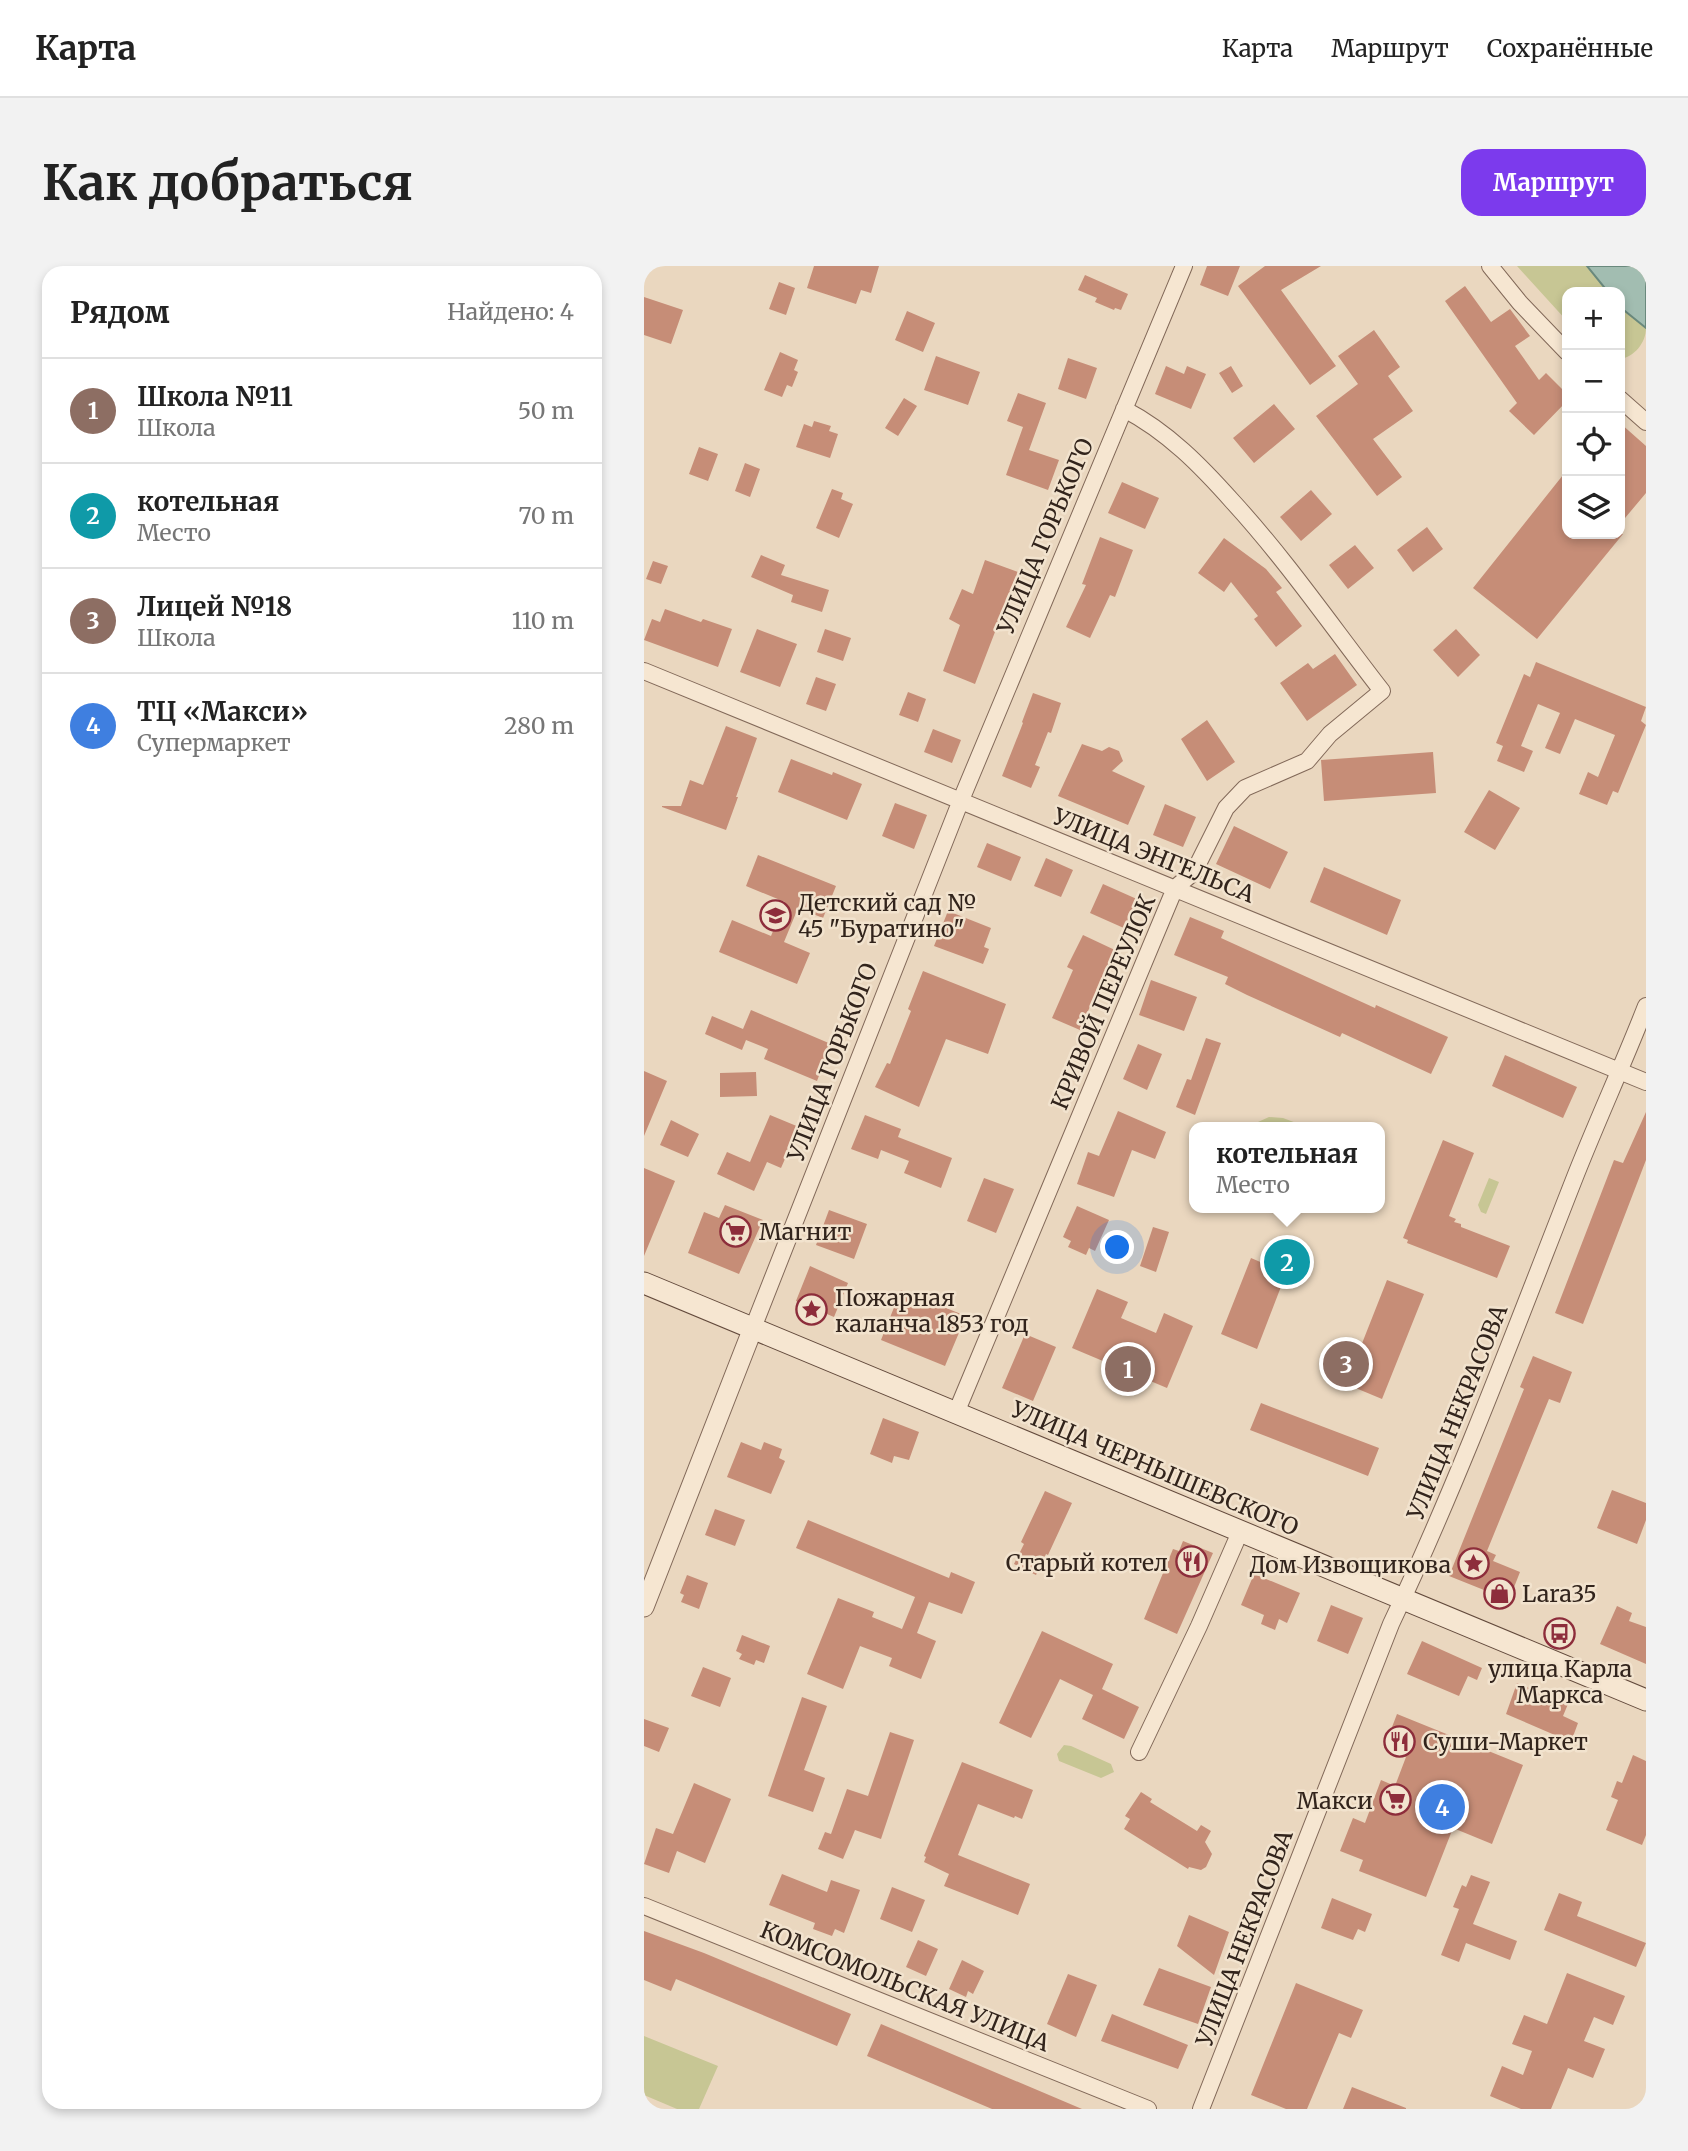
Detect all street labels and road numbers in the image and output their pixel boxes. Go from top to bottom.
street label: УЛИЦА ГОРЬКОГО [990,434,1099,639]
street label: УЛИЦА ЭНГЕЛЬСА [1048,801,1260,909]
street label: КРИВОЙ ПЕРЕУЛОК [1045,890,1162,1114]
street label: УЛИЦА ГОРЬКОГО [780,959,883,1166]
street label: УЛИЦА НЕКРАСОВА [1400,1299,1514,1525]
street label: УЛИЦА ЧЕРНЫШЕВСКОГО [1006,1394,1303,1542]
street label: УЛИЦА НЕКРАСОВА [1189,1825,1299,2051]
street label: КОМСОМОЛЬСКАЯ УЛИЦА [756,1915,1055,2058]

